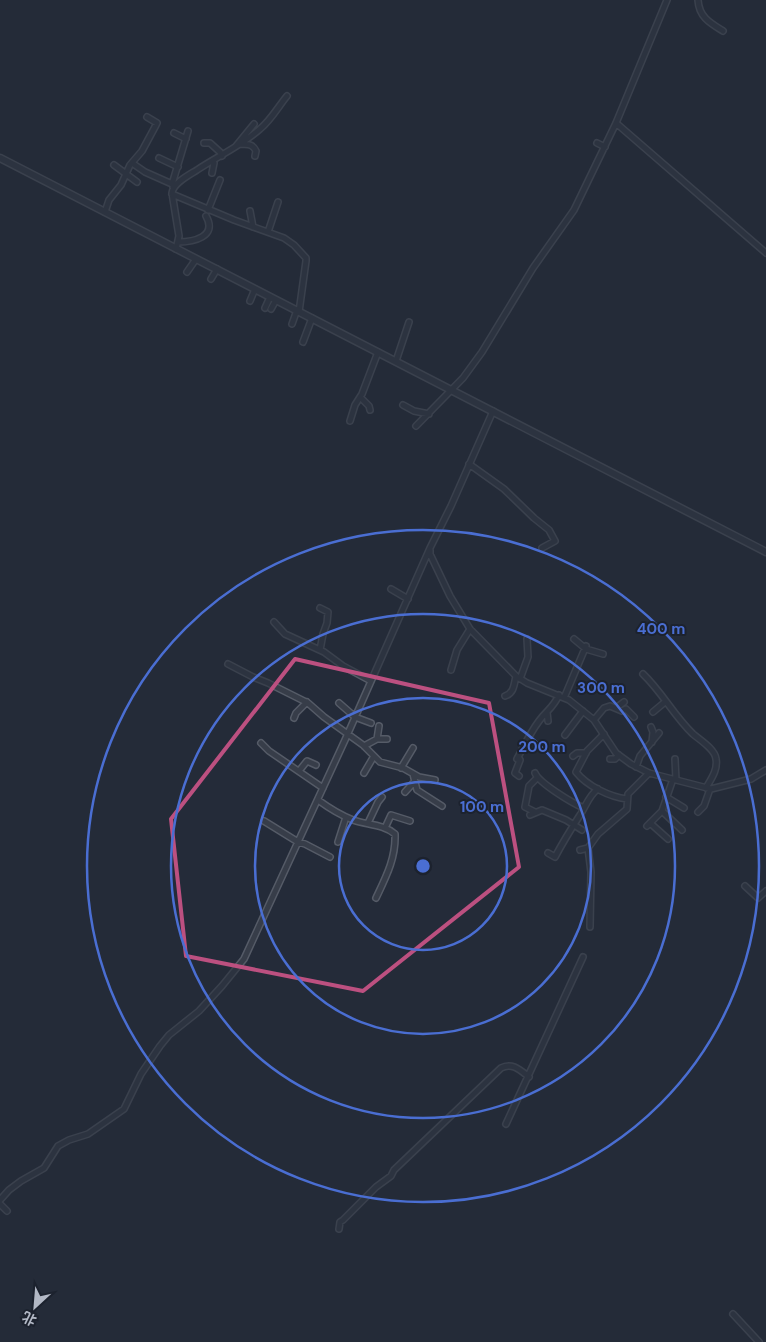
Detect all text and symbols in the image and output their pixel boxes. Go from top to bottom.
text: 400 m [637,619,685,639]
text: 300 m [577,678,625,698]
text: 200 m [518,737,566,757]
text: 100 m [460,797,504,817]
centre of rings [414,857,432,875]
north arrow [10,1282,60,1332]
text: 北 [19,1308,40,1330]

